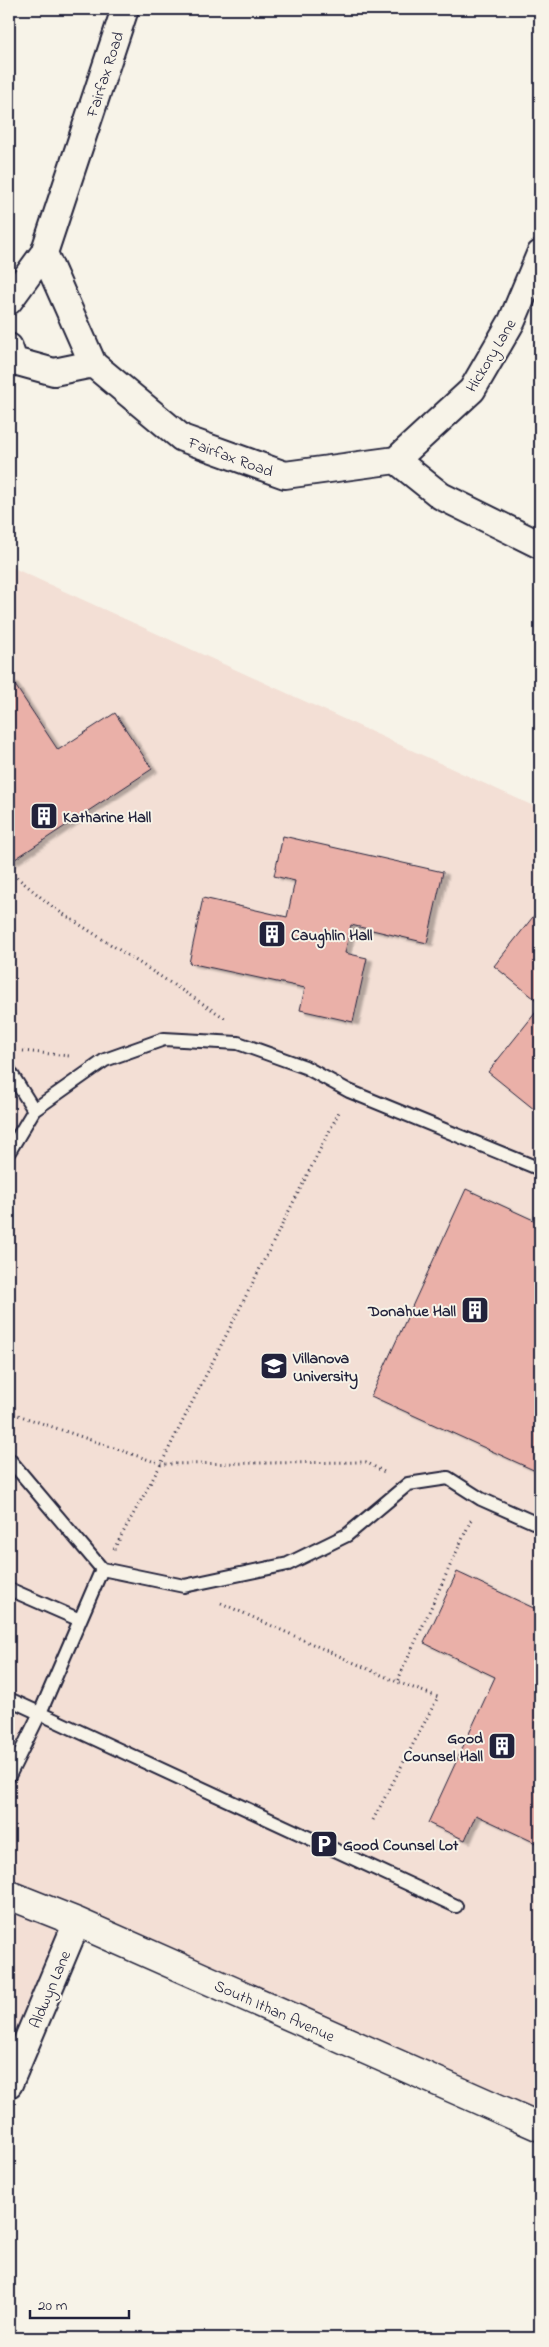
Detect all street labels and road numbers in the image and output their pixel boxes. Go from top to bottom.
street label: Fairfax Road [80,29,131,122]
street label: Hickory Lane [460,314,524,397]
street label: Fairfax Road [184,431,276,484]
street label: Aldwyn Lane [24,1946,78,2032]
street label: South Ithan Avenue [210,1974,339,2050]

